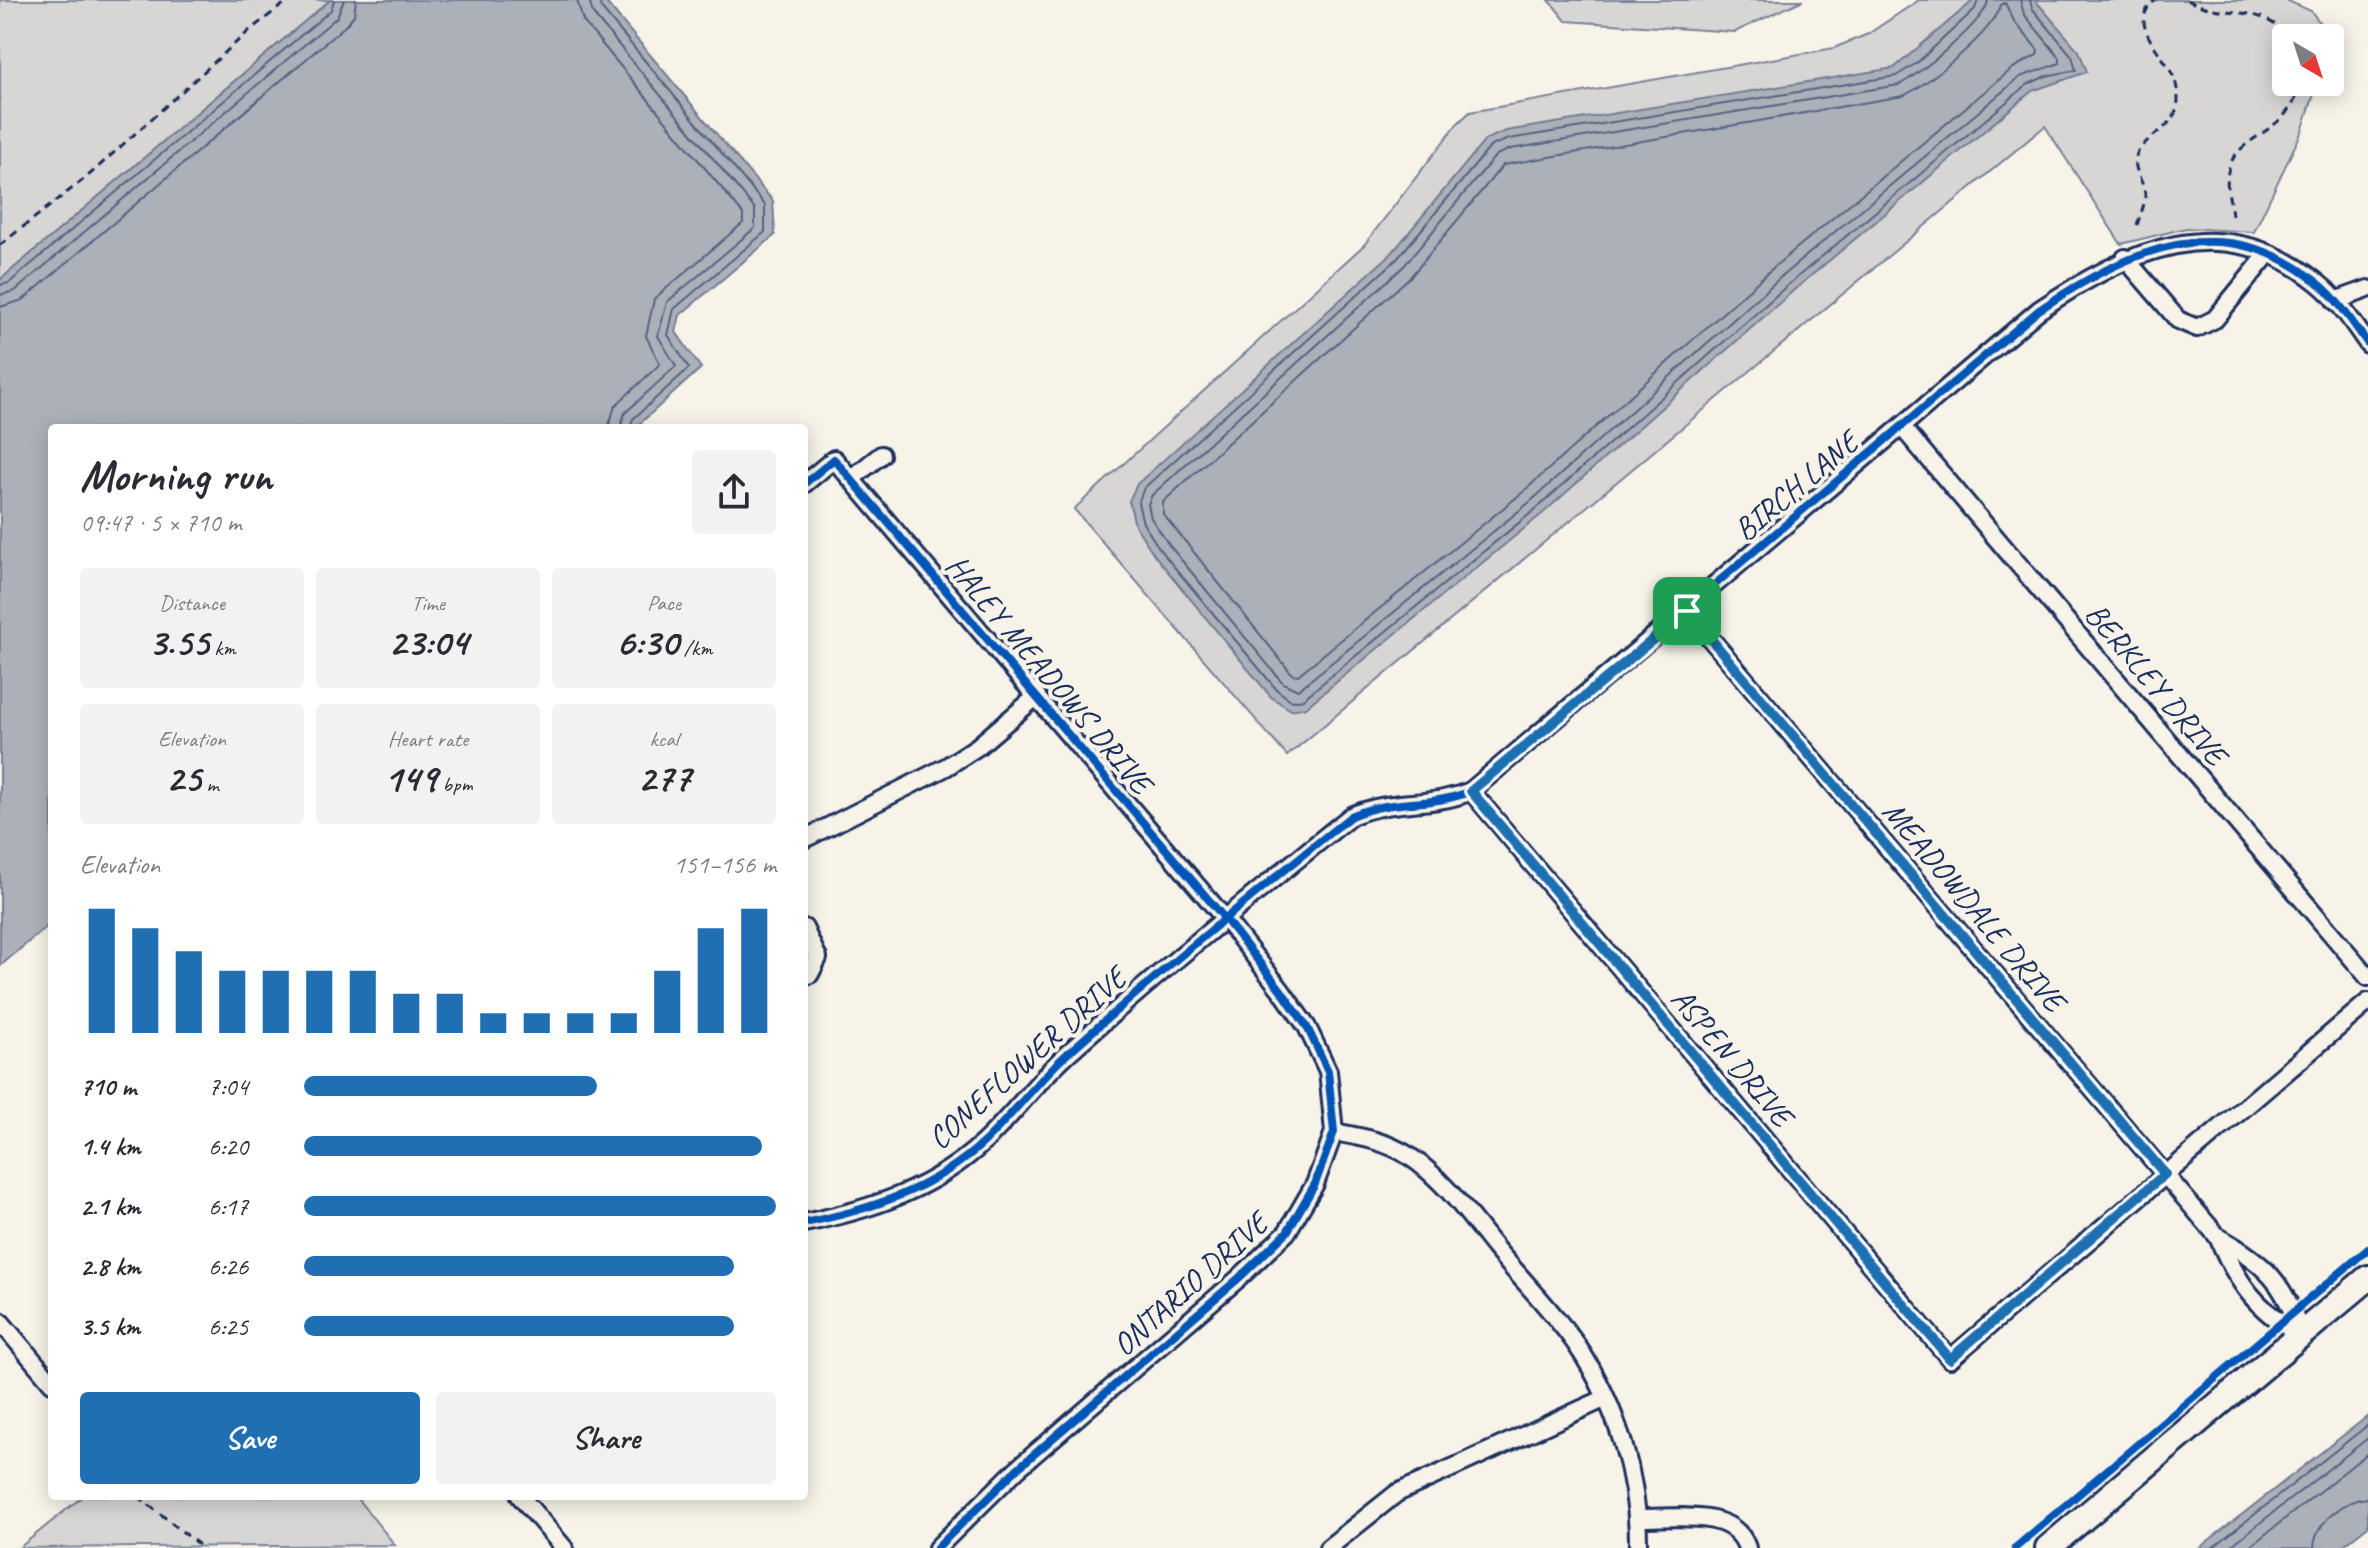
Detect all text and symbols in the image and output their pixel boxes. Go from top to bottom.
north arrow [2272,24,2344,96]
map controls [2272,24,2344,96]
street label: BIRCH LANE [1725,419,1870,550]
text: Morning run [80,448,272,503]
button: share [692,450,776,534]
text: 09:47 · 5 × 710 m [80,506,241,539]
street label: HALEY MEADOWS DRIVE [937,546,1164,805]
pin [1653,577,1721,645]
text: Distance [159,589,225,617]
text: Time [411,589,445,617]
text: Pace [647,589,681,617]
icon: arrive [1665,589,1709,633]
street label: BERKLEY DRIVE [2076,594,2239,777]
text: 3.55 [148,617,209,667]
text: 23:04 [388,617,468,667]
text: 6:30 [616,617,678,667]
text: km [209,634,236,662]
text: /km [678,634,712,662]
text: Elevation [158,725,226,753]
text: Heart rate [388,725,468,753]
text: kcal [649,725,679,753]
text: 25 [165,753,201,803]
text: 149 [383,753,437,803]
text: 277 [637,753,691,803]
text: m [201,770,219,798]
text: bpm [437,770,473,798]
street label: MEADOWDALE DRIVE [1874,792,2077,1023]
text: Elevation [80,848,160,881]
text: 151–156 m [673,848,776,881]
street label: CONEFLOWER DRIVE [919,955,1138,1158]
street label: ASPEN DRIVE [1662,979,1805,1138]
text: 710 m [80,1070,136,1103]
text: 7:04 [208,1070,248,1103]
text: 1.4 km [80,1130,140,1163]
text: 6:20 [208,1130,248,1163]
text: 2.1 km [80,1190,140,1223]
text: 6:17 [208,1190,248,1223]
street label: ONTARIO DRIVE [1103,1200,1280,1365]
text: 2.8 km [80,1250,140,1283]
text: 6:26 [208,1250,248,1283]
text: 3.5 km [80,1310,140,1343]
text: 6:25 [208,1310,248,1343]
button: Save [80,1392,420,1484]
button: Share [436,1392,776,1484]

